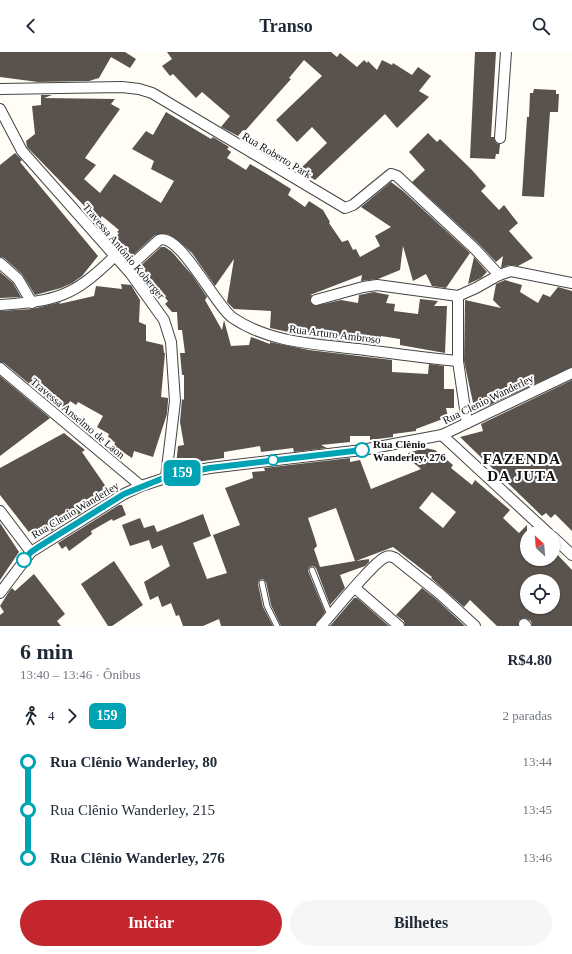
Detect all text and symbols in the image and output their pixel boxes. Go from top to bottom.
icon: back [20,15,42,37]
icon: search [530,15,552,37]
text: Transo [259,16,313,36]
street label: Rua Roberto Park [240,130,314,181]
street label: Travessa Antônio Koberger [81,201,168,301]
street label: Rua Arturo Ambroso [288,322,382,346]
street label: Rua Clenio Wanderley [441,372,536,426]
street label: Travessa Anselmo de Laon [29,375,128,461]
place label: Rua Clênio Wanderley, 276 [373,438,446,463]
marker: Rua Clênio Wanderley, 276 [354,442,370,458]
district label: FAZENDA DA JUTA [483,451,561,484]
unlabelled marker [267,454,279,466]
line badge: 159 [159,460,205,486]
text: 159 [172,465,193,480]
street label: Rua Clenio Wanderley [29,479,121,541]
north arrow [520,526,560,566]
map controls [520,526,560,614]
unlabelled marker [16,552,32,568]
button: locate [520,574,560,614]
text: 6 min [20,639,73,664]
text: R$4.80 [507,652,552,668]
text: 13:40 – 13:46 · Ônibus [20,667,141,682]
icon: walk [20,705,42,727]
icon: forward [61,705,83,727]
text: 4 [48,708,55,723]
text: 159 [97,708,118,723]
text: 2 paradas [503,708,552,723]
text: Rua Clênio Wanderley, 80 [50,754,217,770]
text: 13:44 [522,754,552,769]
text: Rua Clênio Wanderley, 215 [50,802,215,818]
text: 13:45 [522,802,552,817]
text: Rua Clênio Wanderley, 276 [50,850,225,866]
text: 13:46 [522,850,552,865]
button: Iniciar [20,900,282,946]
button: Bilhetes [290,900,552,946]

